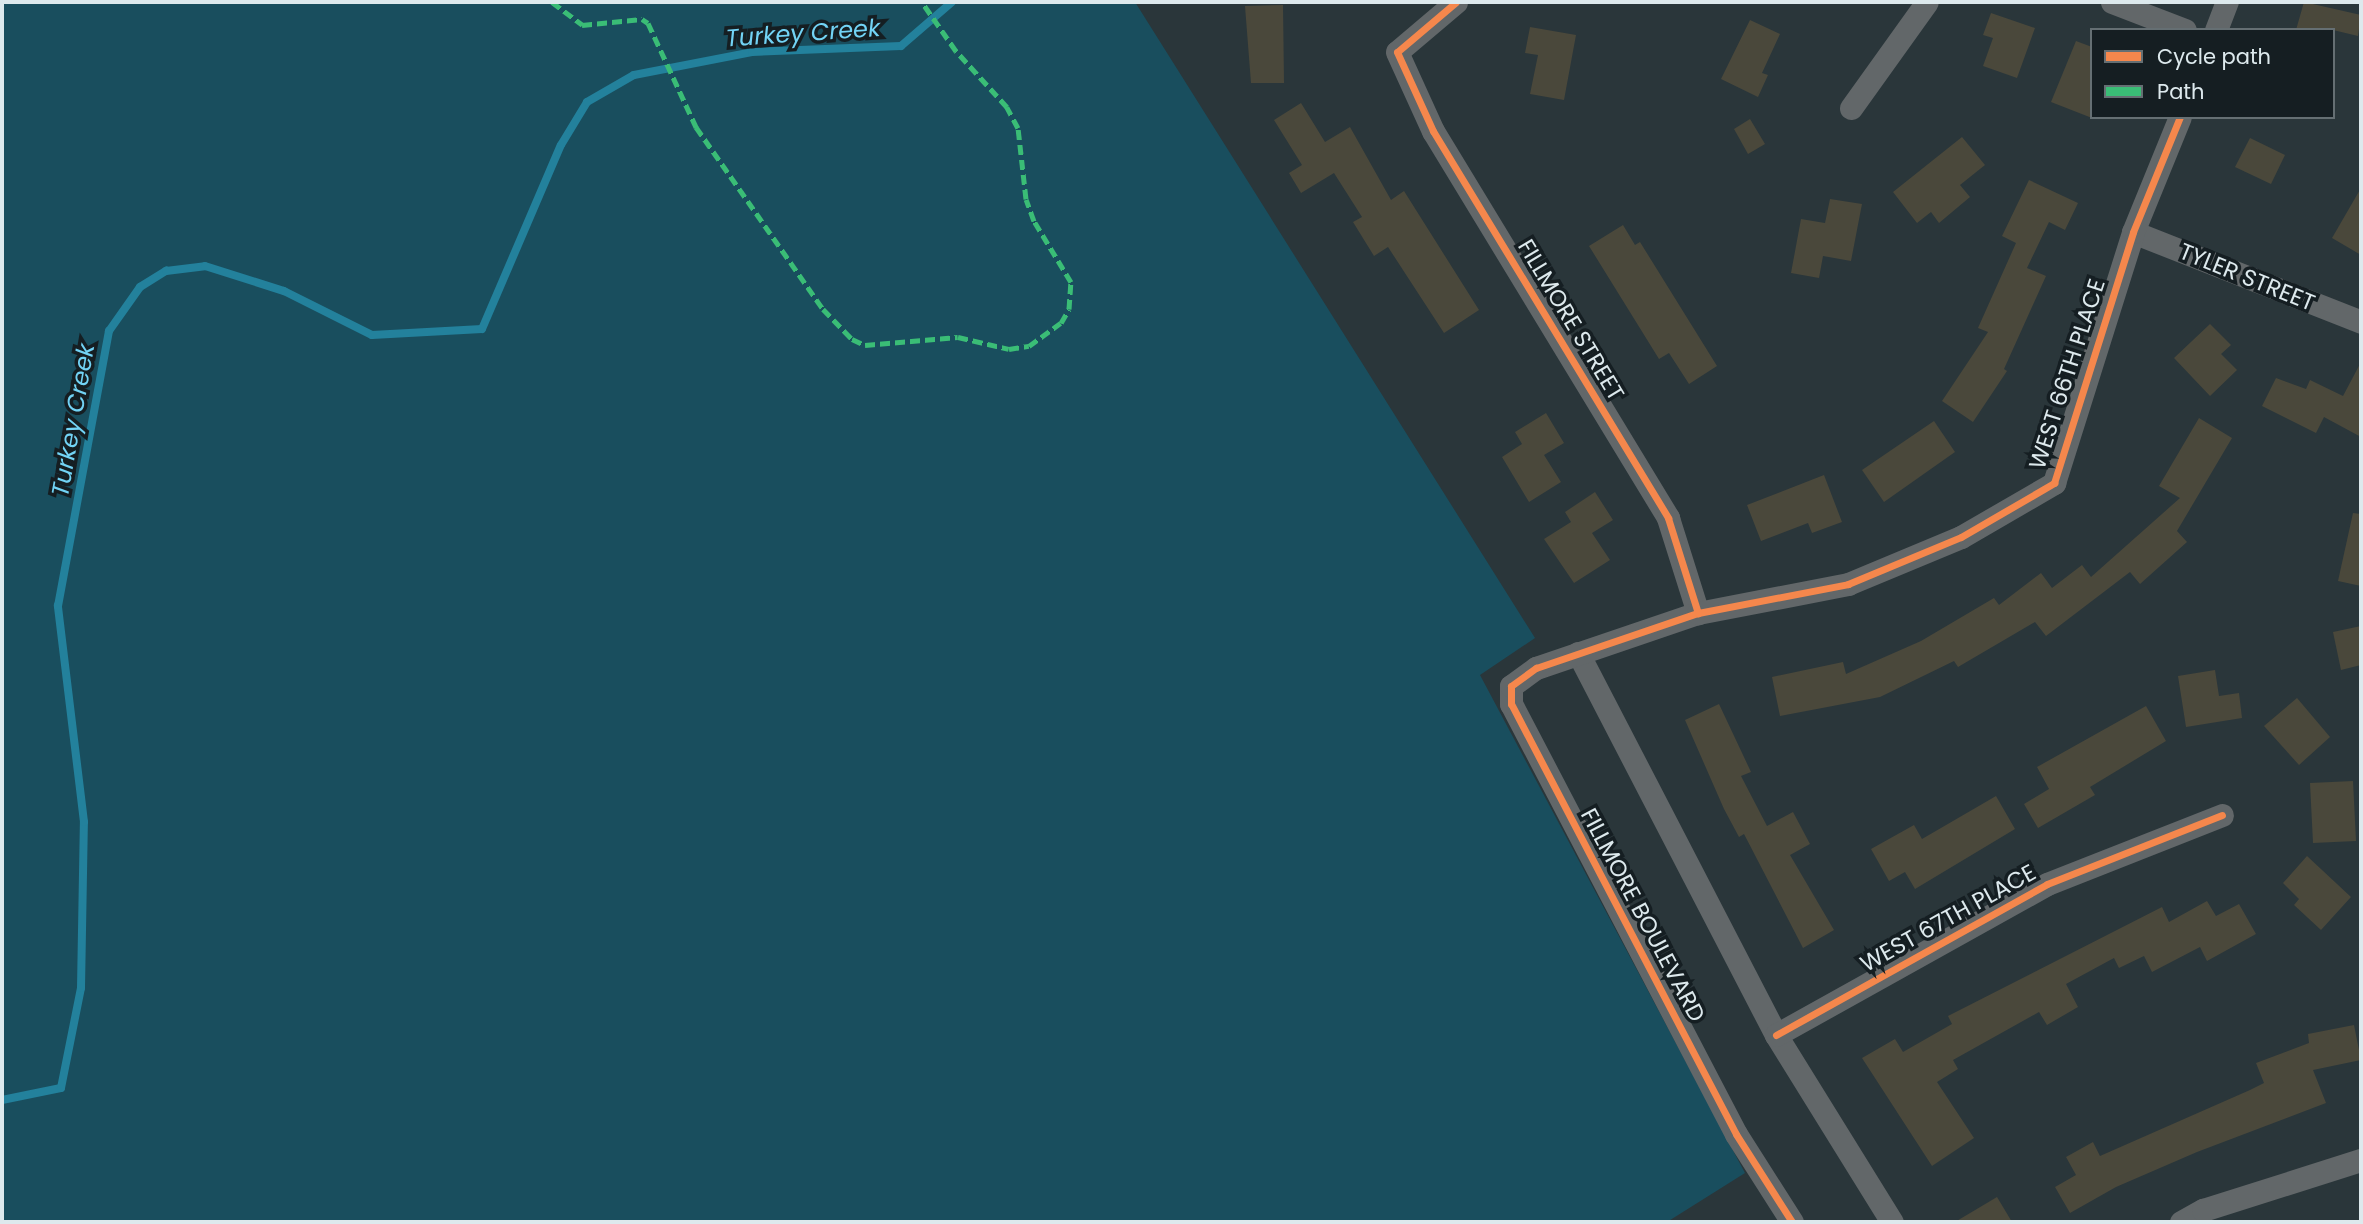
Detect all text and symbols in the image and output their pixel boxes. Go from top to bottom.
water label: Turkey Creek [725,13,881,53]
legend [2090,28,2335,119]
text: Cycle path [2157,42,2271,71]
text: Path [2157,77,2204,106]
street label: FILLMORE STREET [1512,235,1630,405]
street label: TYLER STREET [2175,237,2319,317]
street label: WEST 66TH PLACE [2023,275,2111,473]
water label: Turkey Creek [45,341,101,499]
street label: FILLMORE BOULEVARD [1575,804,1711,1026]
street label: WEST 67TH PLACE [1855,858,2041,978]

